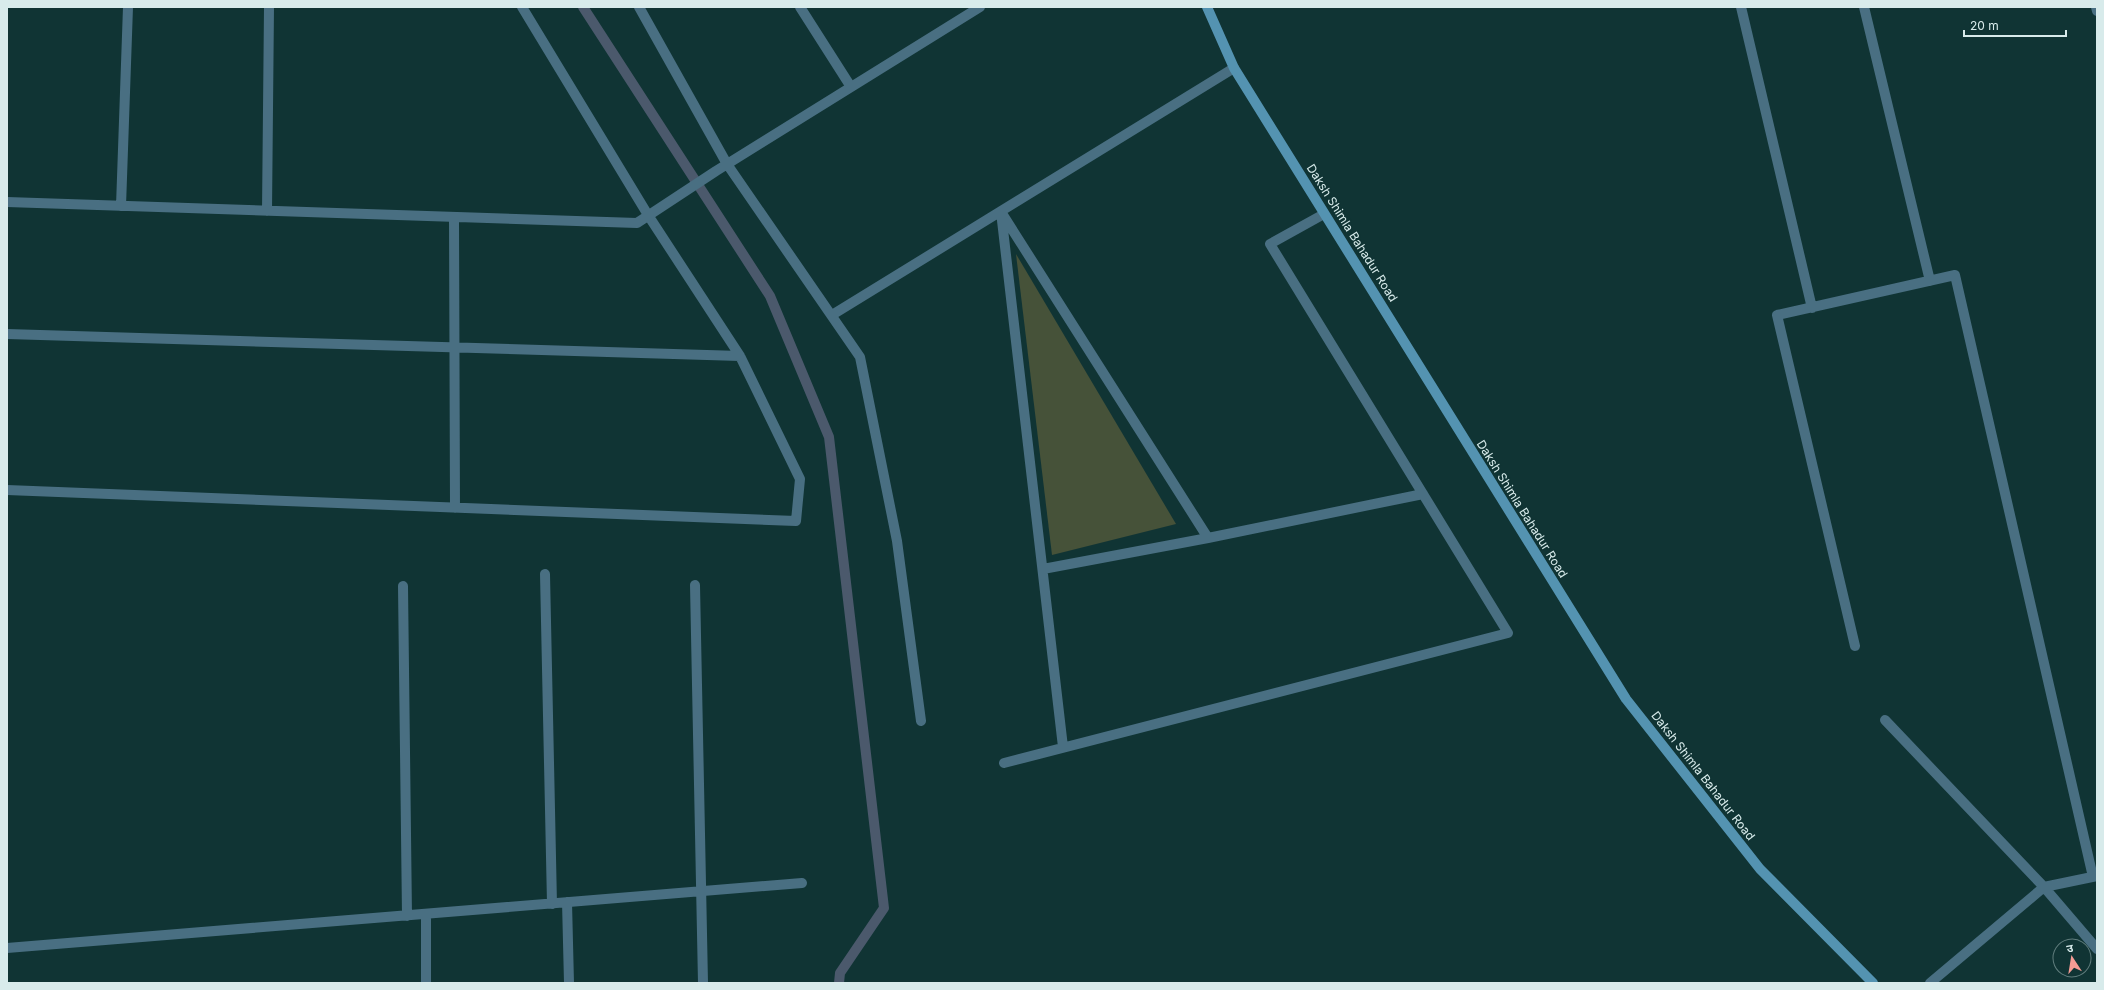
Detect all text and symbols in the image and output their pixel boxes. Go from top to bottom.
scale bar [1964,12,2066,38]
text: 20 m [1970,18,1999,33]
street label: Daksh Shimla Bahadur Road [1304,161,1401,304]
street label: Daksh Shimla Bahadur Road [1474,437,1571,580]
street label: Daksh Shimla Bahadur Road [1648,708,1758,843]
north arrow [2052,938,2092,978]
text: उ [2065,941,2075,956]

